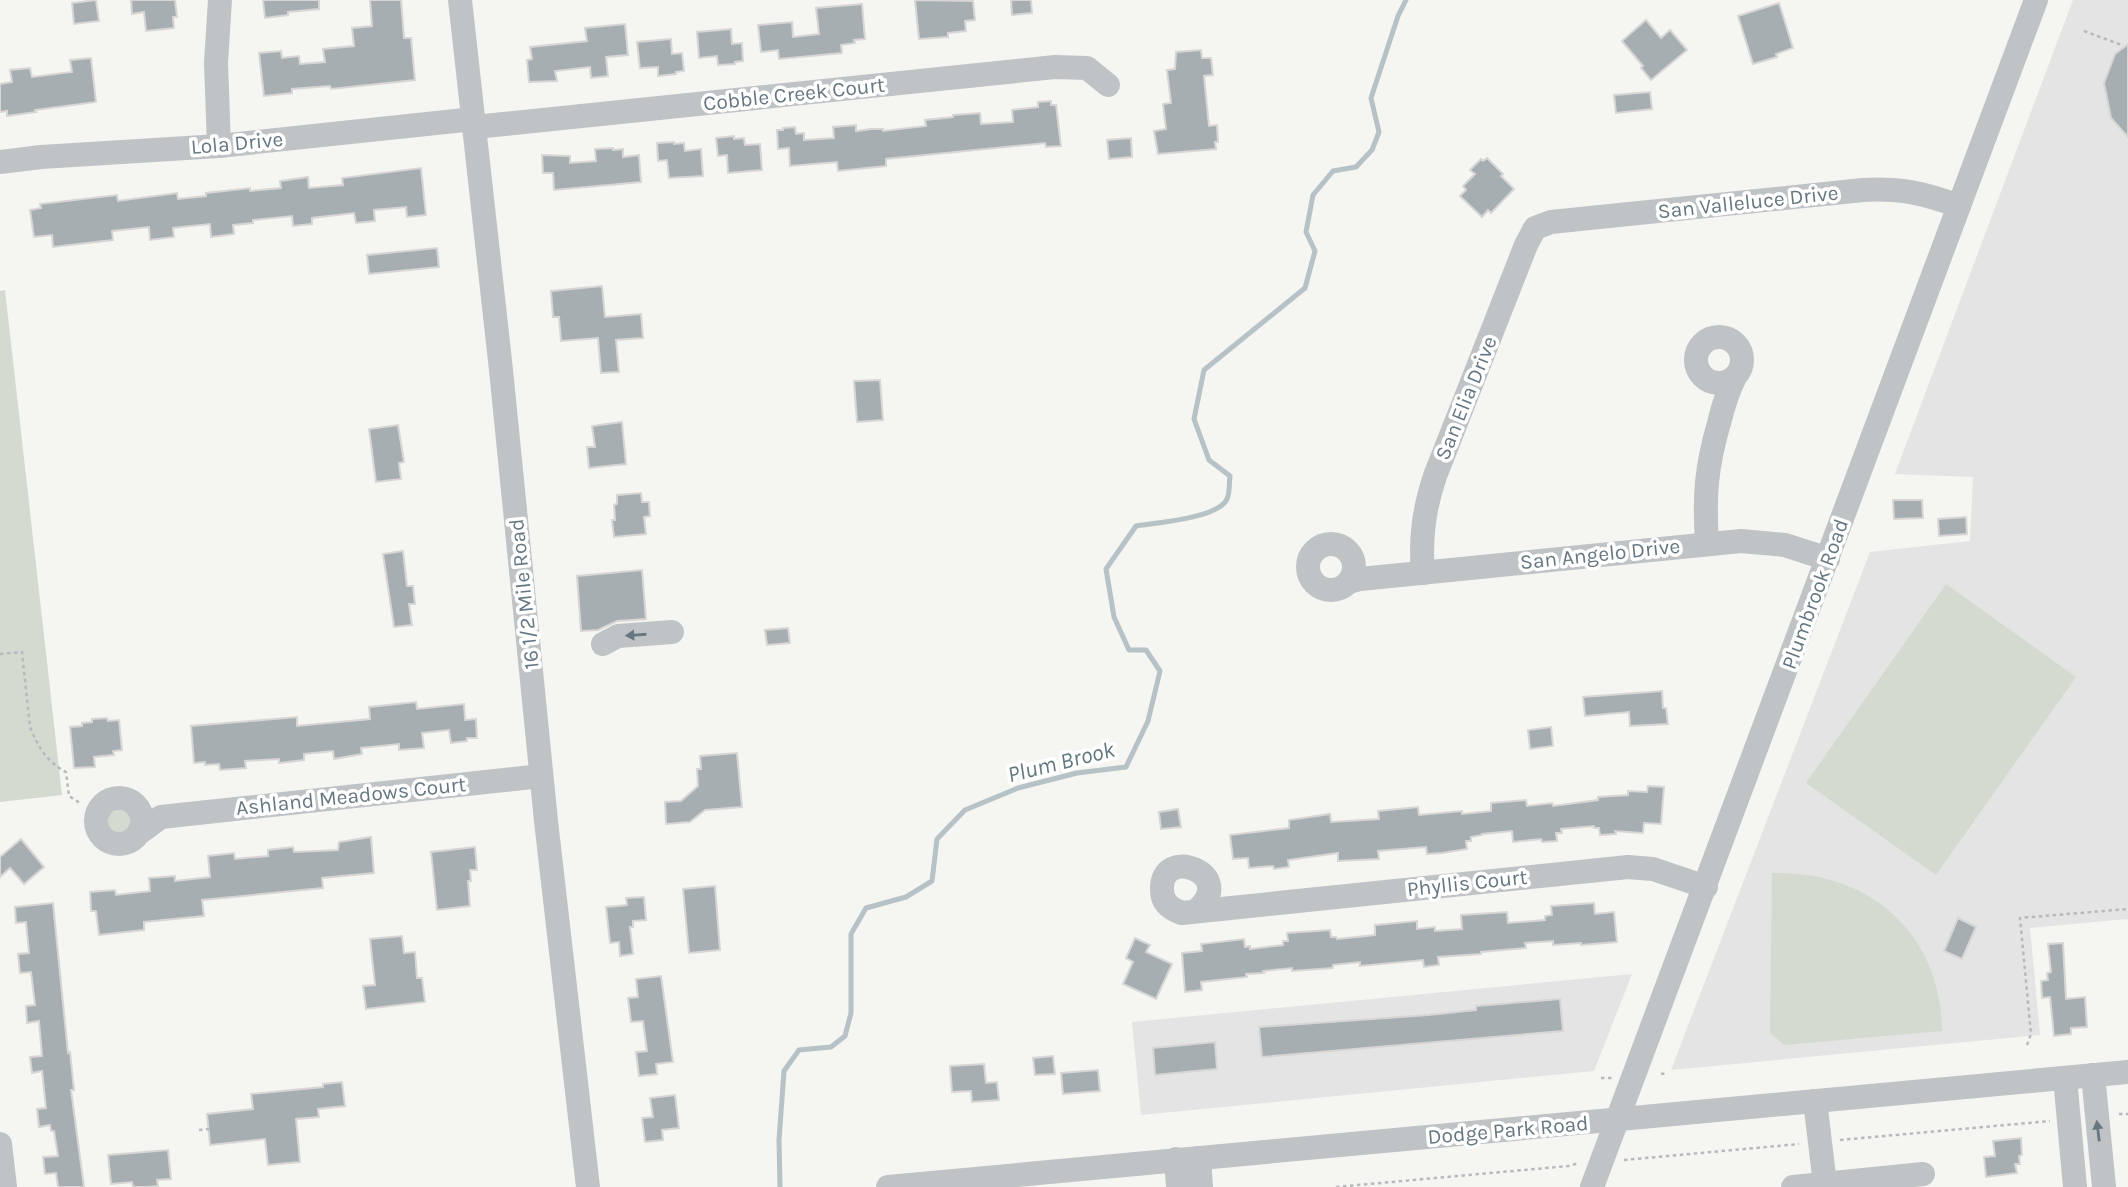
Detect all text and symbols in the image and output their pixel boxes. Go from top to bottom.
street label: Cobble Creek Court [702,73,886,115]
street label: Lola Drive [190,127,284,159]
street label: San Valleluce Drive [1657,181,1839,223]
street label: San Elia Drive [1430,333,1502,463]
street label: Plumbrook Road [1777,516,1853,672]
street label: 16 1/2 Mile Road [504,518,544,670]
street label: San Angelo Drive [1519,534,1681,574]
one-way arrow [625,630,647,641]
water label: Plum Brook [1005,736,1118,788]
street label: Ashland Meadows Court [235,772,467,820]
street label: Phyllis Court [1406,865,1528,901]
street label: Dodge Park Road [1427,1111,1589,1149]
one-way arrow [2093,1120,2104,1142]

